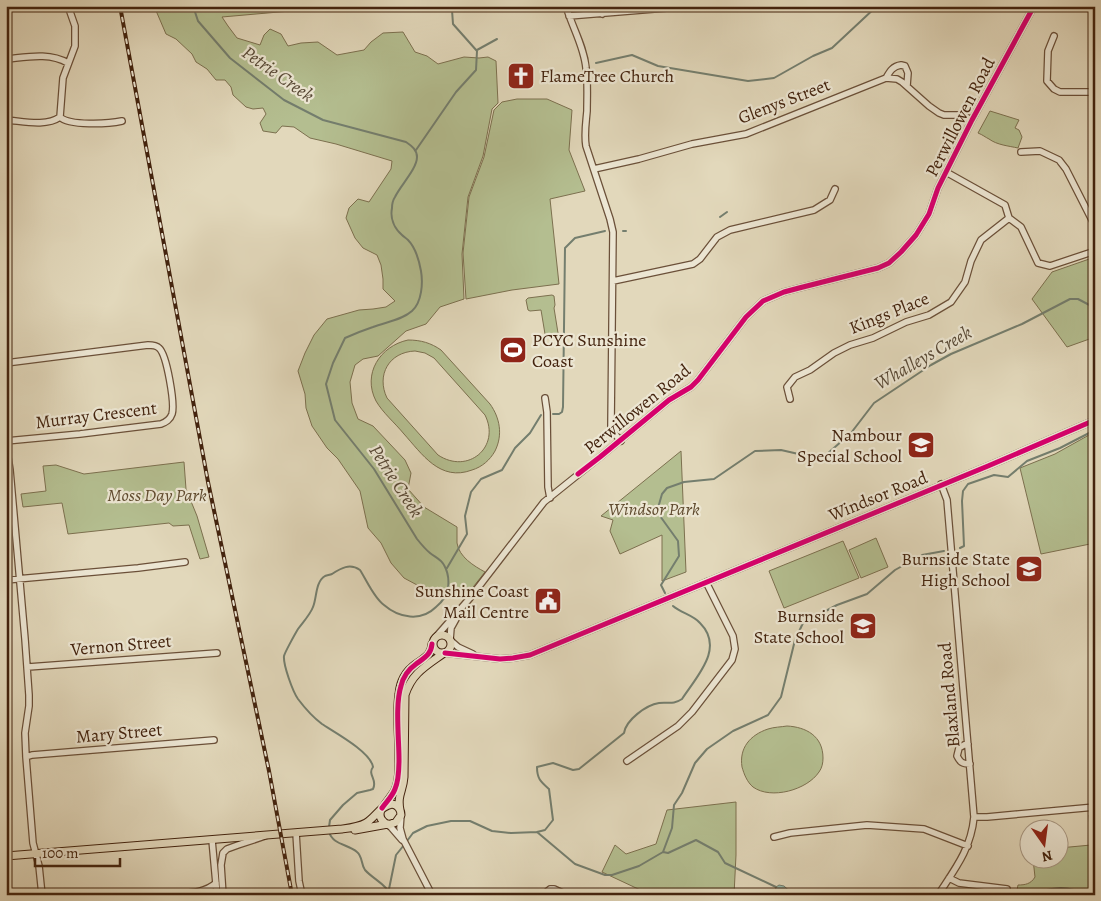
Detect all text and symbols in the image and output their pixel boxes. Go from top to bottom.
water label: Petrie Creek [237,40,319,108]
street label: Perwillowen Road [920,53,1001,181]
church icon: FlameTree Church [506,61,536,91]
place label: FlameTree Church [540,64,675,88]
street label: Glenys Street [734,72,834,130]
street label: Kings Place [845,286,933,340]
water label: Whalleys Creek [869,320,977,396]
place label: PCYC Sunshine Coast [532,328,646,373]
sports icon: PCYC Sunshine Coast [498,335,528,365]
street label: Perwillowen Road [579,358,696,460]
street label: Murray Crescent [34,396,158,434]
place label: Nambour Special School [797,423,903,468]
school or university icon: Nambour Special School [906,430,936,460]
water label: Petrie Creek [363,439,429,523]
street label: Windsor Road [824,465,931,527]
park label: Moss Day Park [107,483,207,507]
park label: Windsor Park [608,497,700,521]
place label: Burnside State High School [901,547,1011,592]
school or university icon: Burnside State High School [1014,554,1044,584]
place label: Sunshine Coast Mail Centre [415,579,529,624]
public building icon: Sunshine Coast Mail Centre [533,586,563,616]
place label: Burnside State School [754,604,845,649]
school or university icon: Burnside State School [848,611,878,641]
street label: Vernon Street [69,629,172,661]
street label: Blaxland Road [932,641,966,749]
street label: Mary Street [75,717,163,749]
north arrow [1018,818,1068,868]
scale bar [35,836,120,868]
text: 100 m [42,843,79,863]
text: N [1040,846,1054,867]

